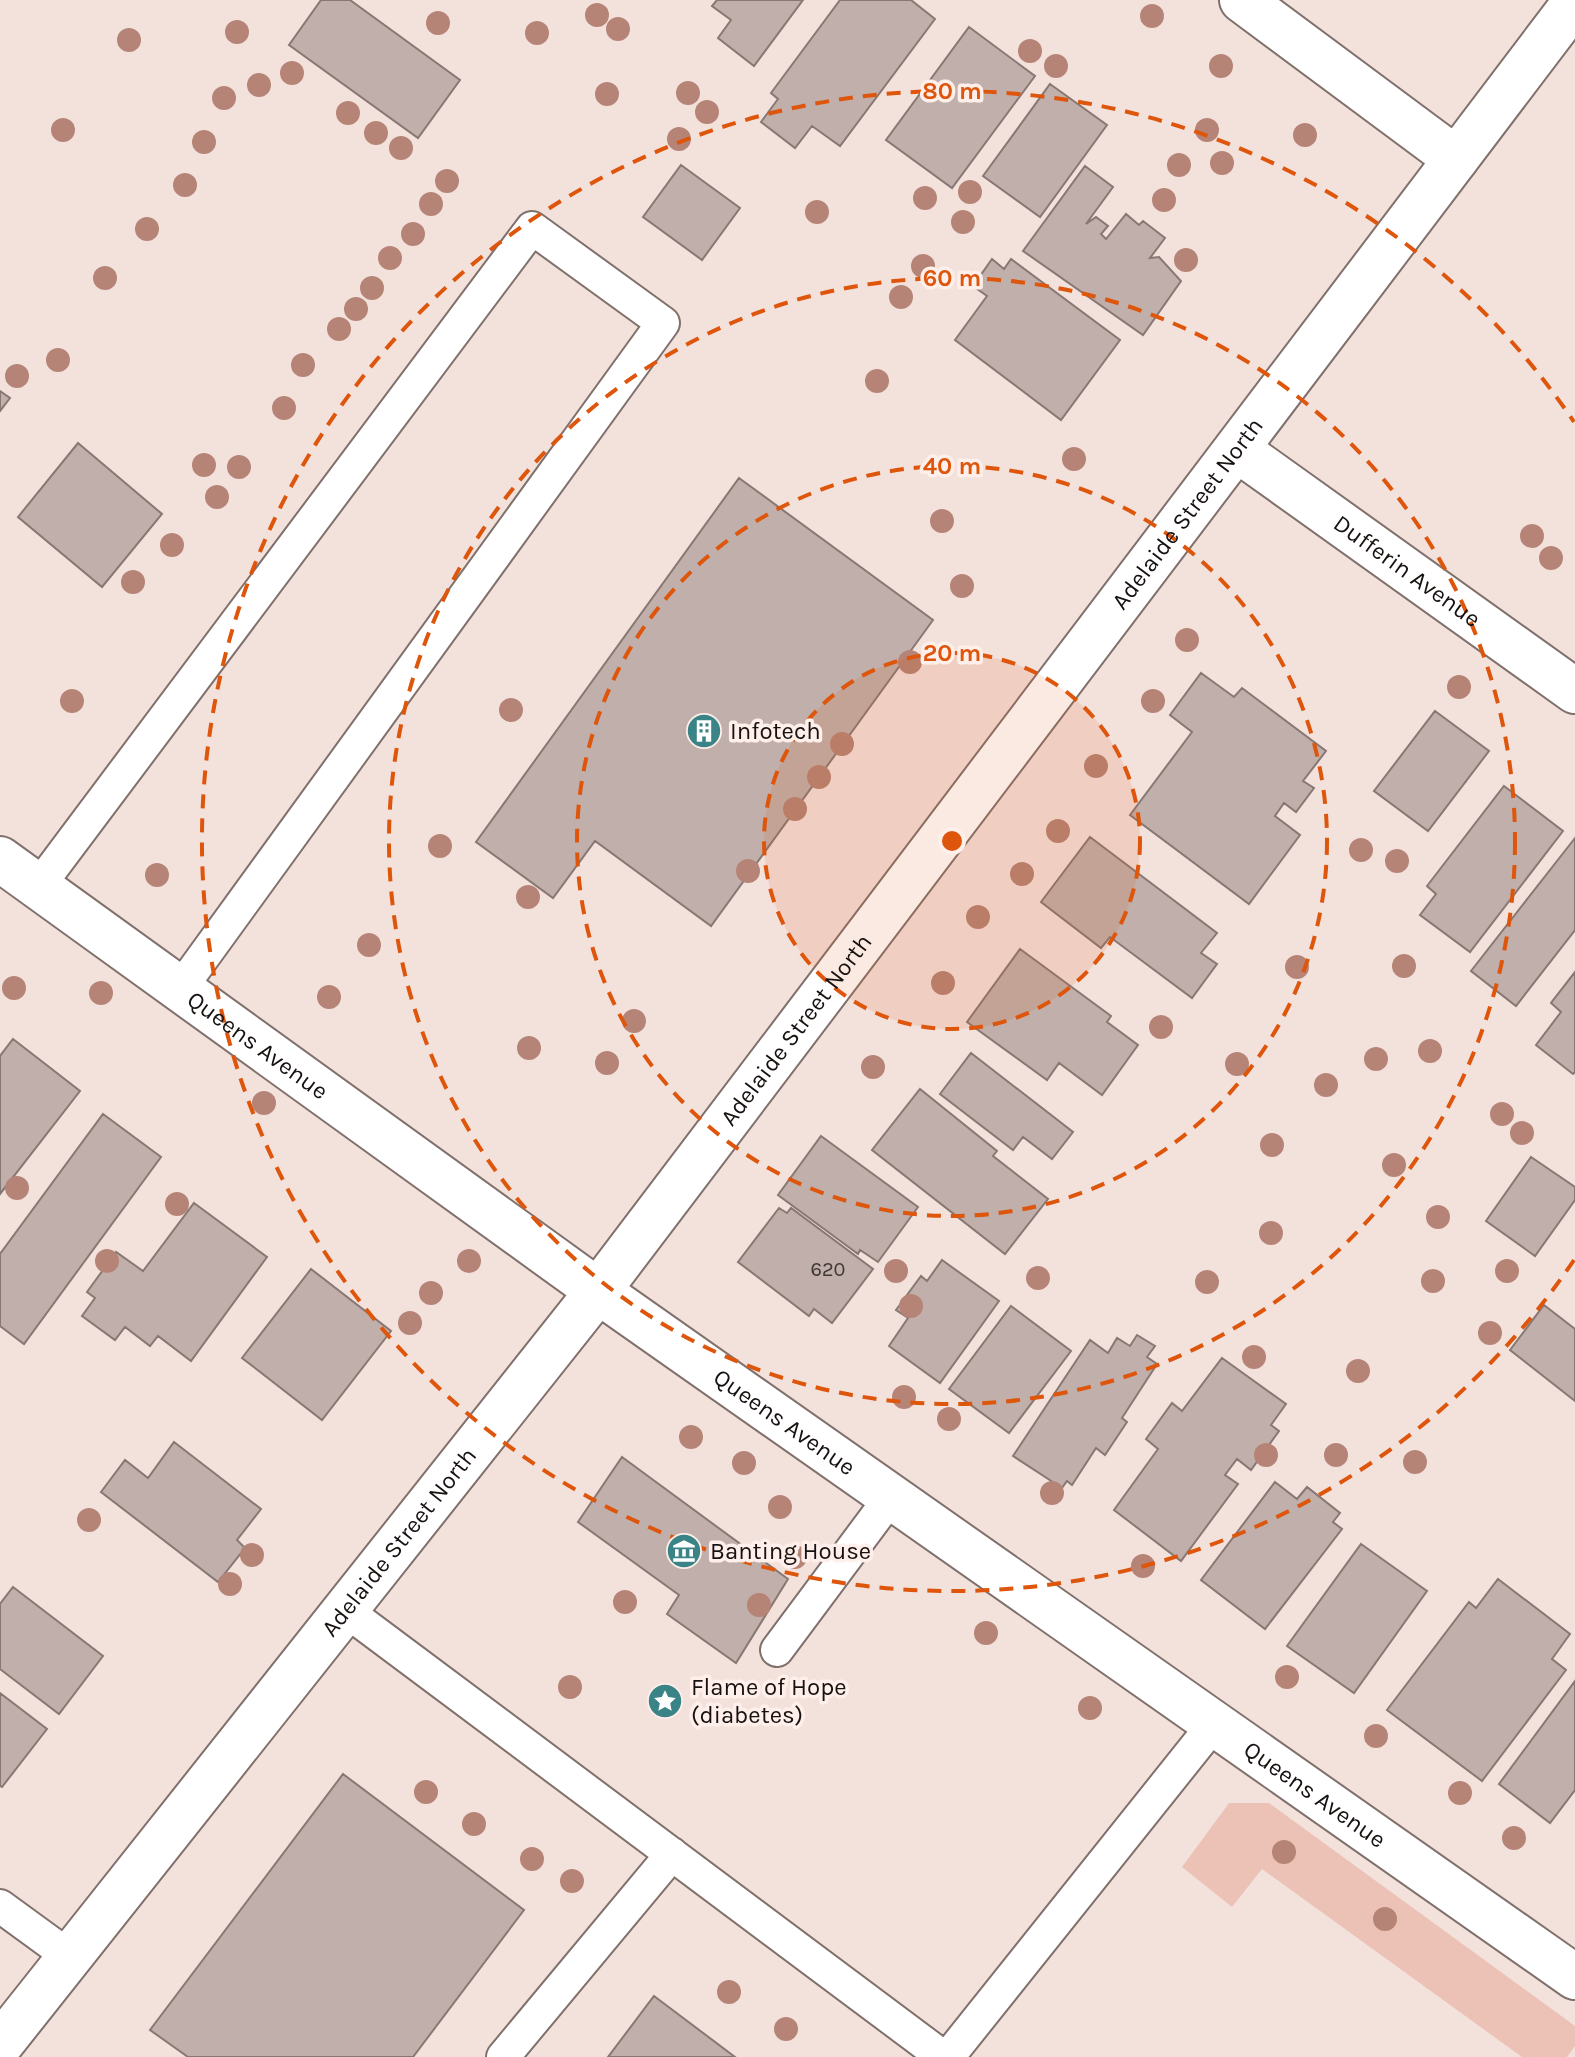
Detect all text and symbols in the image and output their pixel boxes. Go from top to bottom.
text: 80 m [922,77,982,105]
text: 60 m [923,264,981,292]
street label: Adelaide Street North [1106,412,1269,615]
text: 40 m [923,452,981,480]
street label: Dufferin Avenue [1328,509,1486,633]
text: 20 m [923,639,981,667]
building icon: Infotech [685,712,723,750]
place label: Infotech [730,717,821,745]
centre of rings [938,827,966,855]
street label: Adelaide Street North [714,929,877,1131]
street label: Queens Avenue [182,985,334,1105]
house number: 620 [811,1258,845,1281]
street label: Queens Avenue [708,1363,861,1481]
street label: Adelaide Street North [316,1442,482,1642]
museum icon: Banting House [665,1532,703,1570]
place label: Banting House [710,1537,871,1565]
place label: Flame of Hope (diabetes) [691,1673,847,1729]
place icon: Flame of Hope (diabetes) [646,1682,684,1720]
street label: Queens Avenue [1239,1735,1391,1854]

